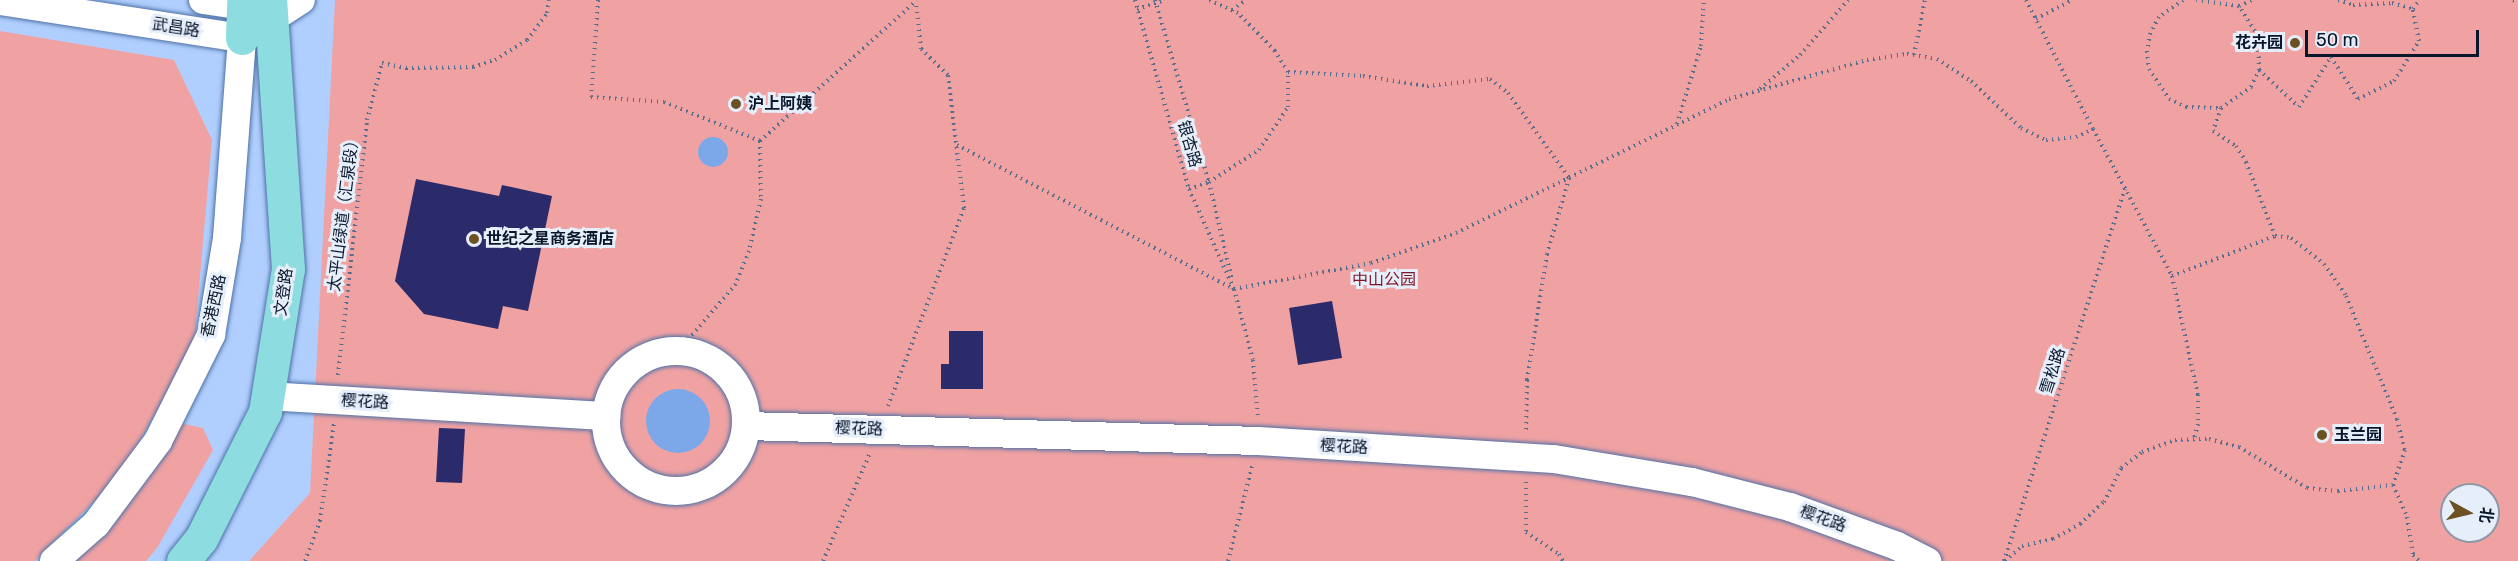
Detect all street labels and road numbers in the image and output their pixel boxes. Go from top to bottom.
street label: 武昌路 [151,15,201,41]
street label: 银杏路 [1173,118,1205,170]
street label: 太平山绿道（汇泉段） [325,131,363,293]
street label: 文登路 [271,267,297,317]
street label: 香港西路 [198,273,230,339]
street label: 雪松路 [2036,345,2070,397]
street label: 樱花路 [341,391,389,413]
street label: 樱花路 [835,419,883,439]
street label: 樱花路 [1320,436,1368,458]
street label: 樱花路 [1797,502,1849,536]

